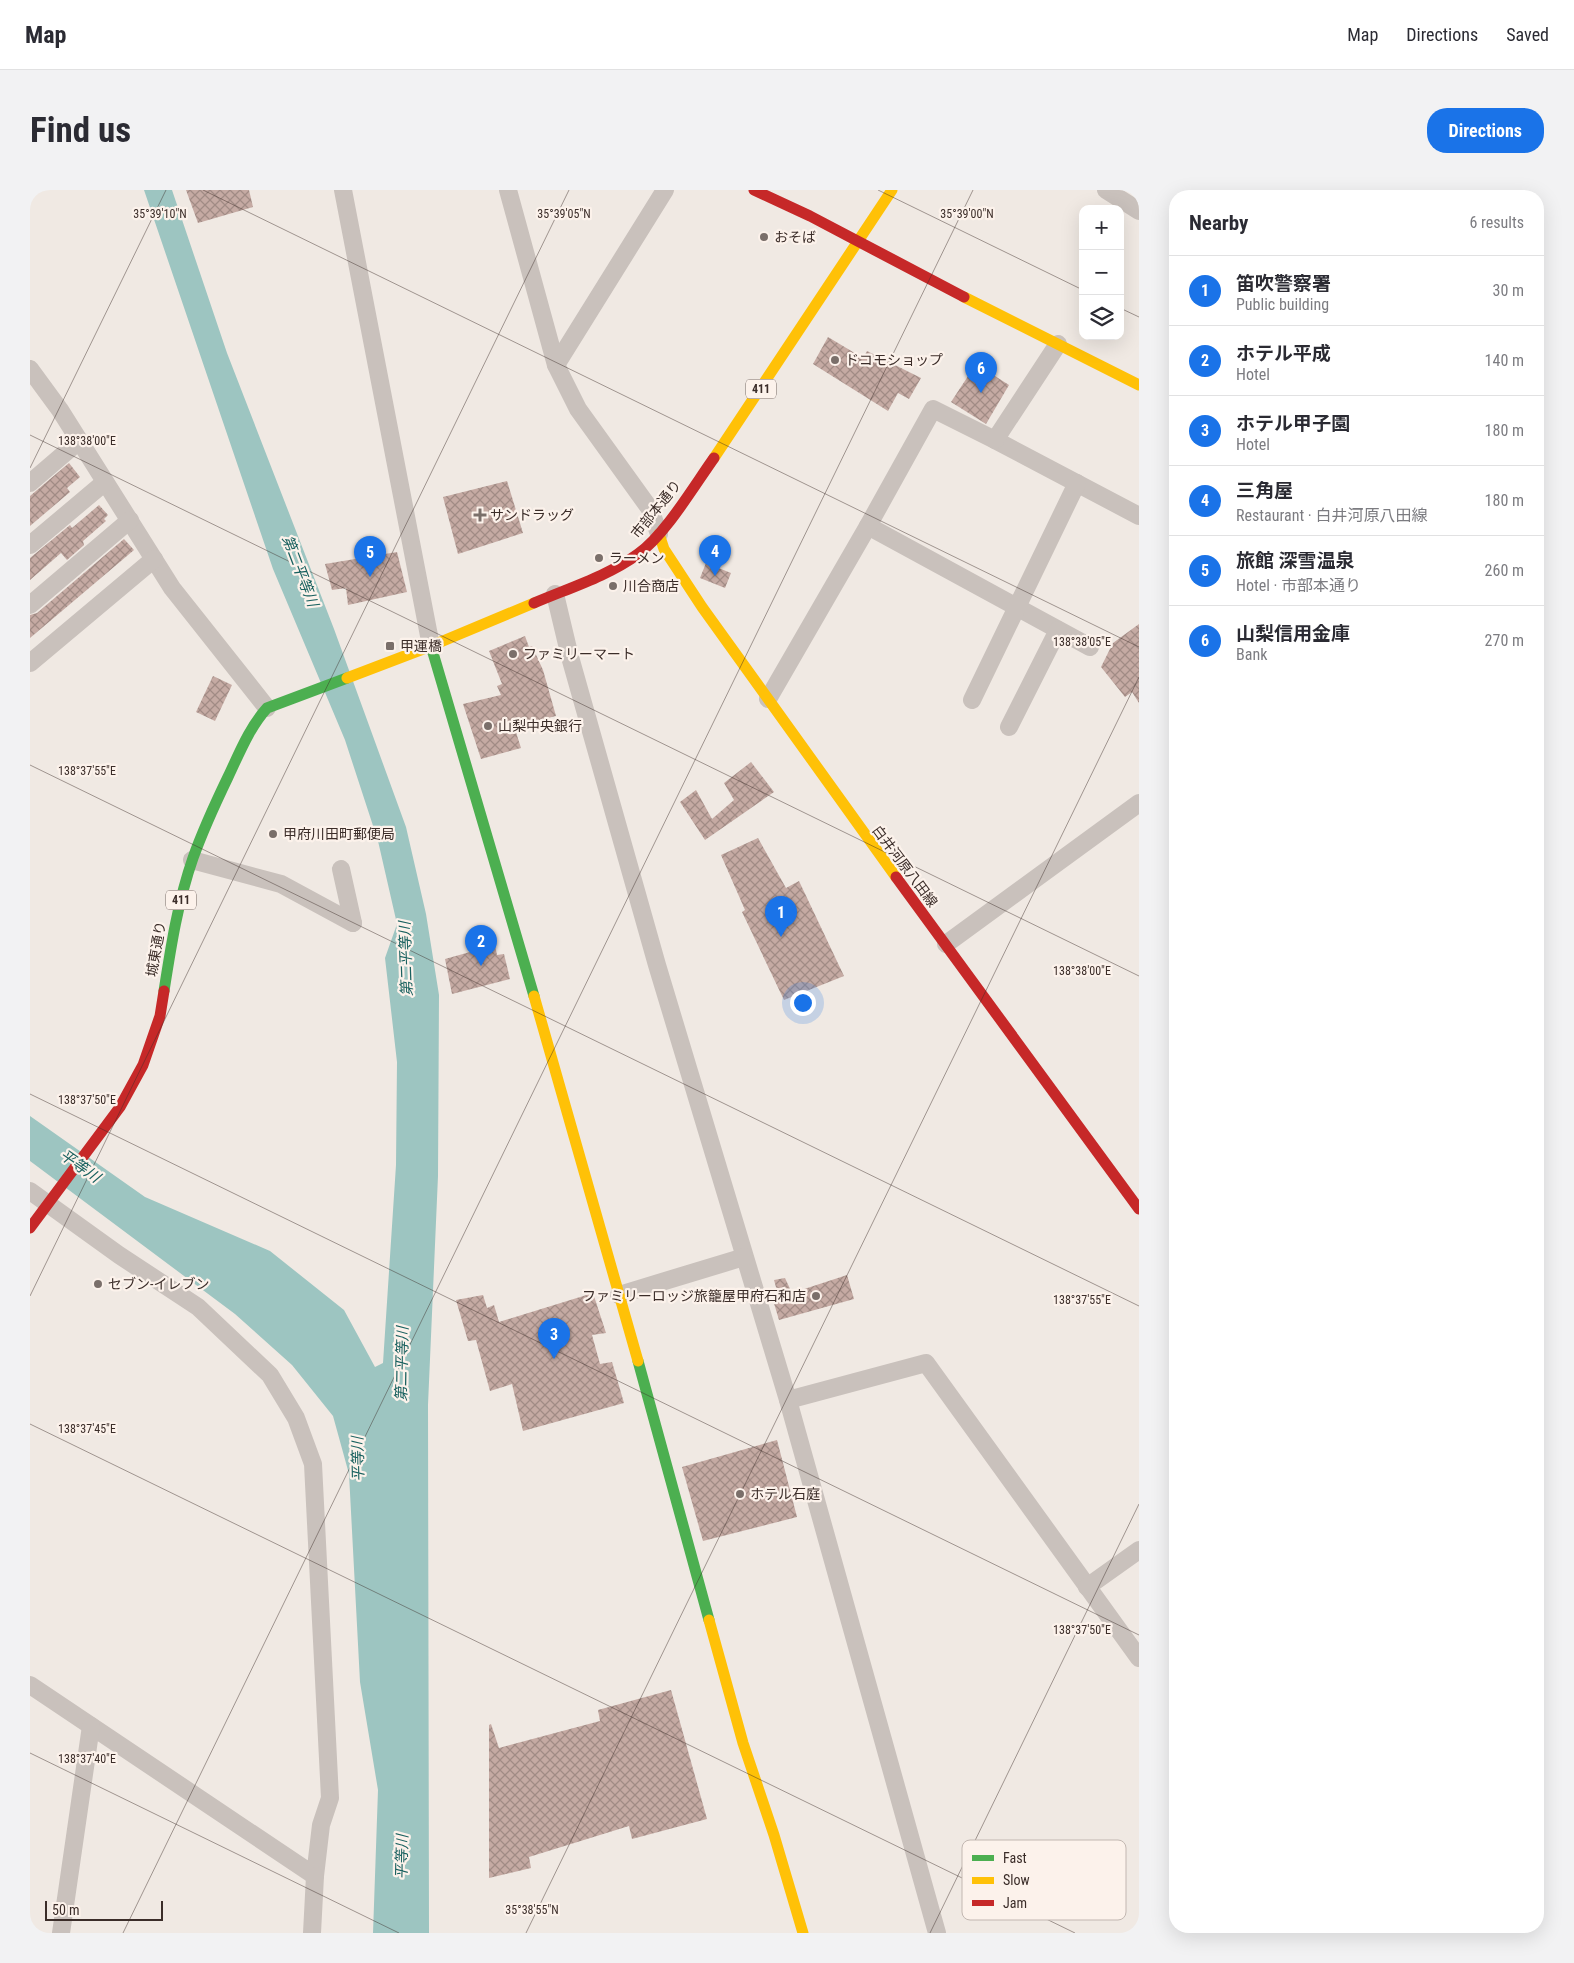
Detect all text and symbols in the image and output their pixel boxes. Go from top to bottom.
text: Map [25,21,66,49]
text: Map [1347,24,1378,45]
text: Directions [1406,24,1478,45]
text: Saved [1506,24,1549,45]
button: Directions [1427,108,1544,153]
text: Find us [30,110,131,151]
map controls [1079,205,1124,340]
button: + [1079,205,1124,250]
text: 35°39'10"N [133,207,187,221]
text: 35°39'05"N [537,207,591,221]
text: 35°39'00"N [940,207,994,221]
text: Nearby [1189,211,1248,235]
text: 6 results [1469,213,1524,232]
place label: おそば [774,229,816,245]
marker: おそば [758,231,770,243]
button: − [1079,250,1124,295]
text: 笛吹警察署 [1236,272,1331,295]
text: 1 [1201,281,1209,300]
text: 30 m [1492,281,1524,300]
button: layers [1079,295,1124,340]
text: Public building [1236,295,1329,314]
text: ホテル平成 [1236,342,1331,365]
text: 2 [1201,351,1209,370]
text: 140 m [1485,351,1524,370]
place label: ドコモショップ [845,352,943,368]
pin: 6 [965,352,997,393]
marker: ドコモショップ [829,354,841,366]
text: Hotel [1236,365,1270,384]
road number: 411 [746,380,776,398]
text: ホテル甲子園 [1236,412,1350,435]
text: 3 [1201,421,1209,440]
text: 180 m [1485,421,1524,440]
text: 138°38'00"E [58,434,116,448]
text: Hotel [1236,435,1270,454]
street label: 市部本通り [628,477,684,541]
text: 三角屋 [1236,479,1293,502]
text: 4 [1201,491,1209,510]
text: 180 m [1485,491,1524,510]
text: Restaurant · 白井河原八田線 [1236,506,1427,525]
place label: サンドラッグ [490,507,574,523]
marker: サンドラッグ [474,509,486,521]
water label: 第二平等川 [278,533,323,611]
pin: 4 [699,535,731,576]
pin: 5 [354,536,386,577]
text: 旅館 深雪温泉 [1236,549,1354,572]
place label: ラーメン [609,550,664,566]
marker: ラーメン [593,552,605,564]
text: 5 [1201,561,1209,580]
text: 260 m [1485,561,1524,580]
text: Hotel · 市部本通り [1236,576,1361,595]
place label: 川合商店 [623,578,679,594]
marker: 川合商店 [607,580,619,592]
text: 山梨信用金庫 [1236,622,1350,645]
text: 6 [1201,631,1209,650]
text: 270 m [1485,631,1524,650]
text: 138°38'05"E [1053,635,1111,649]
place label: 甲運橋 [400,638,442,654]
marker: 甲運橋 [384,640,396,652]
text: Bank [1236,645,1267,664]
place label: ファミリーマート [523,646,635,662]
marker: ファミリーマート [507,648,519,660]
place label: 山梨中央銀行 [498,718,582,734]
marker: 山梨中央銀行 [482,720,494,732]
text: 138°37'55"E [58,764,116,778]
street label: 白井河原八田線 [869,822,941,910]
place label: 甲府川田町郵便局 [283,826,395,842]
marker: 甲府川田町郵便局 [267,828,279,840]
road number: 411 [166,890,196,910]
pin: 1 [765,896,797,937]
water label: 第二平等川 [396,919,416,997]
street label: 城東通り [143,920,169,978]
pin: 2 [465,925,497,966]
text: 138°38'00"E [1053,964,1111,978]
your location [790,990,816,1016]
text: 138°37'50"E [58,1093,116,1107]
water label: 平等川 [56,1146,105,1187]
place label: セブン-イレブン [108,1276,209,1292]
marker: セブン-イレブン [92,1278,104,1290]
place label: ファミリーロッジ旅籠屋甲府石和店 [582,1288,806,1304]
marker: ファミリーロッジ旅籠屋甲府石和店 [810,1290,822,1302]
text: 138°37'55"E [1053,1293,1111,1307]
pin: 3 [538,1318,570,1359]
water label: 第二平等川 [392,1324,412,1402]
text: 138°37'45"E [58,1422,116,1436]
water label: 平等川 [349,1434,367,1482]
place label: ホテル石庭 [750,1486,820,1502]
marker: ホテル石庭 [734,1488,746,1500]
text: 138°37'50"E [1053,1623,1111,1637]
text: 138°37'40"E [58,1752,116,1766]
water label: 平等川 [393,1832,411,1880]
legend [962,1840,1126,1920]
text: Fast [1003,1850,1027,1866]
text: Slow [1003,1872,1030,1888]
text: Jam [1003,1895,1027,1911]
scale bar [45,1898,162,1921]
text: 50 m [52,1902,80,1918]
text: 35°38'55"N [505,1903,559,1917]

